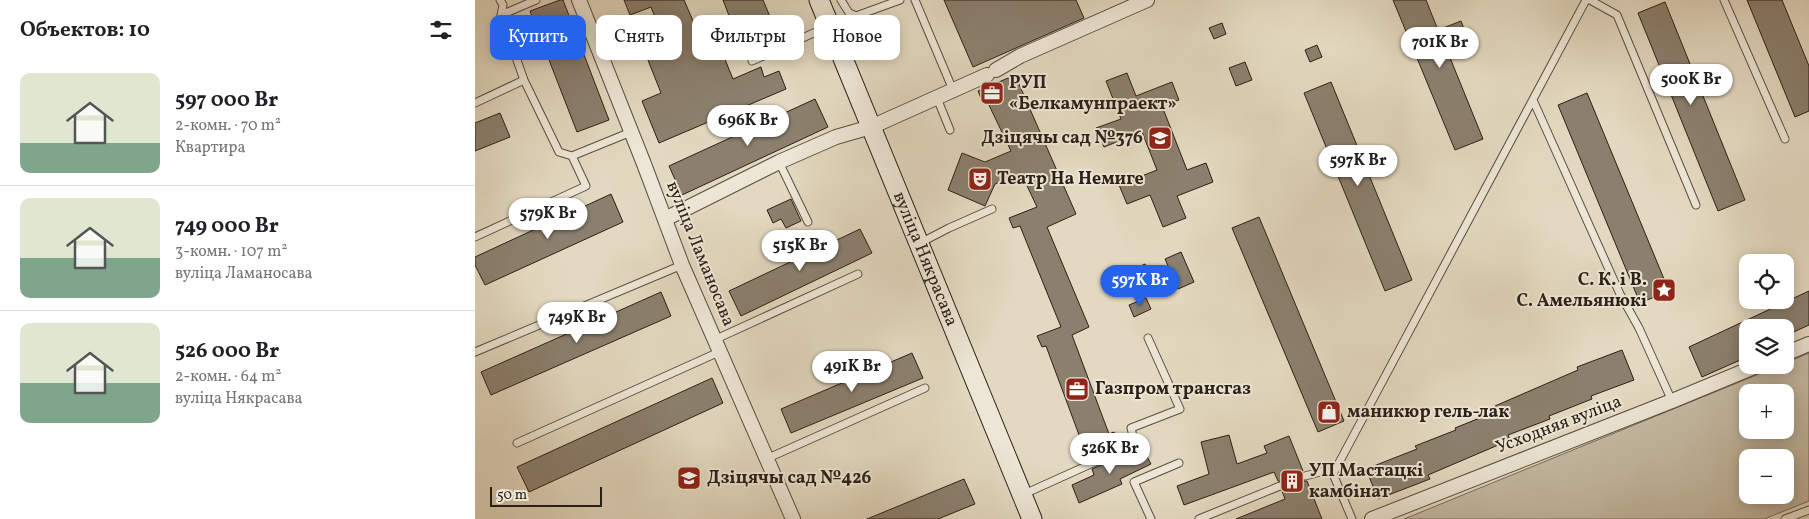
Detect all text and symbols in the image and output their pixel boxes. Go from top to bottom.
chip: Купить [490,15,586,60]
chip: Снять [596,15,682,60]
chip: Фильтры [692,15,804,60]
chip: Новое [814,15,900,60]
text: Объектов: 10 [20,16,150,45]
icon: filters [427,16,455,44]
pin: 701K Br [1394,27,1486,69]
text: 701K Br [1412,32,1468,54]
pin: 500K Br [1645,64,1737,106]
text: 500K Br [1661,69,1721,91]
place label: РУП «Белкамунпраект» [1009,71,1177,117]
office icon: РУП «Белкамунпраект» [979,80,1005,106]
text: 597 000 Br [175,86,278,115]
icon: home [60,93,120,153]
pin: 696K Br [702,104,794,147]
text: 696K Br [718,110,778,132]
text: 2-комн. · 70 m² [175,115,281,137]
school or university icon: Дзіцячы сад №376 [1147,125,1173,151]
place label: Дзіцячы сад №376 [981,126,1143,151]
text: Квартира [175,137,245,159]
pin: 597K Br [1312,144,1404,187]
text: 597K Br [1329,150,1387,172]
theatre icon: Театр На Немиге [967,166,993,192]
place label: Театр На Немиге [997,167,1144,192]
street label: вуліца Ламаносава [659,178,741,330]
street label: вуліца Някрасава [886,188,964,330]
pin: 579K Br [502,198,594,240]
text: 579K Br [520,203,576,225]
text: 749 000 Br [175,212,279,241]
icon: home [60,218,120,278]
pin: 515K Br [754,230,846,272]
text: 515K Br [773,235,827,257]
text: 3-комн. · 107 m² [175,241,287,263]
map controls [1739,254,1794,504]
button: locate [1739,254,1794,309]
text: вуліца Ламаносава [175,263,312,285]
pin: 597K Br [1094,264,1186,307]
place label: С. К. і В. С. Амельянюкі [1517,268,1647,314]
text: 597K Br [1111,270,1169,292]
place icon: С. К. і В. С. Амельянюкі [1651,277,1677,303]
pin: 749K Br [531,302,623,344]
text: 749K Br [548,307,606,329]
button: layers [1739,319,1794,374]
text: 526 000 Br [175,337,279,366]
icon: home [60,343,120,403]
pin: 491K Br [806,350,898,393]
text: 491K Br [823,356,881,378]
text: 2-комн. · 64 m² [175,366,281,388]
office icon: Газпром трансгаз [1064,376,1090,402]
place label: Газпром трансгаз [1095,377,1251,402]
button: + [1739,384,1794,439]
text: вуліца Някрасава [175,388,303,410]
street label: Усходняя вуліца [1492,389,1626,461]
shop icon: маникюр гель-лак [1316,399,1342,425]
place label: маникюр гель-лак [1347,400,1509,425]
pin: 526K Br [1064,432,1156,475]
text: 526K Br [1081,438,1139,460]
button: − [1739,449,1794,504]
place label: УП Мастацкі камбінат [1309,459,1423,505]
school or university icon: Дзіцячы сад №426 [676,465,702,491]
place label: Дзіцячы сад №426 [707,466,872,491]
building icon: УП Мастацкі камбінат [1279,468,1305,494]
scale bar [490,484,603,507]
text: 50 m [497,486,527,505]

